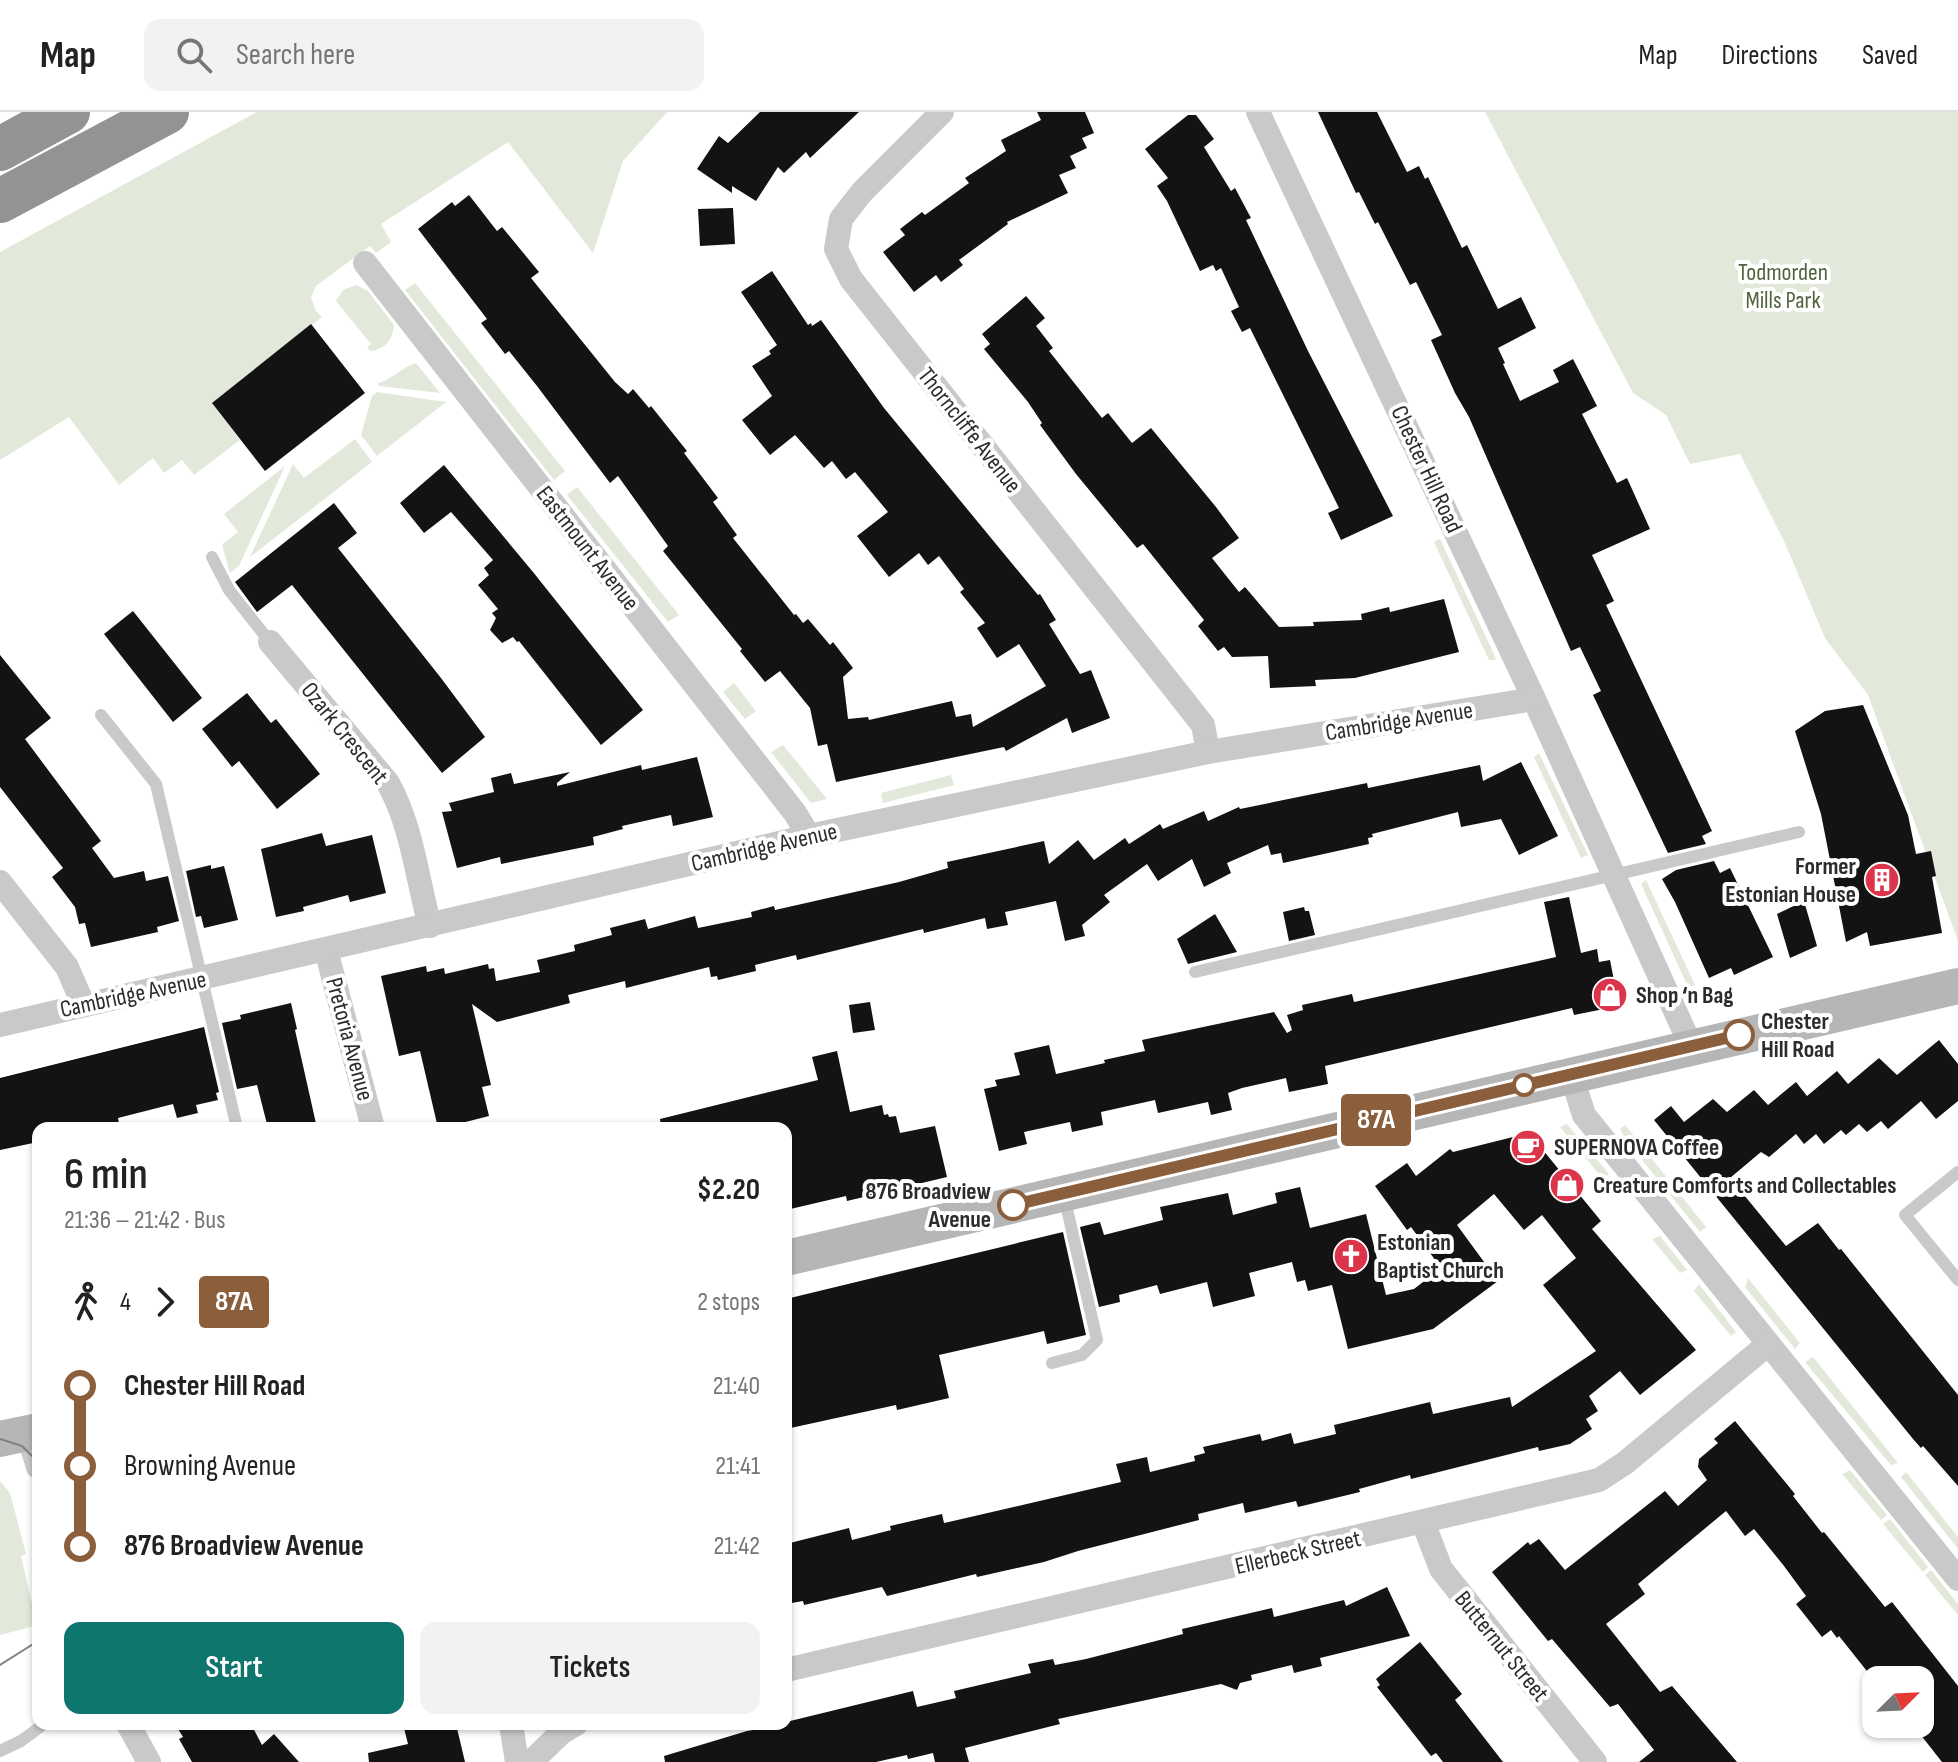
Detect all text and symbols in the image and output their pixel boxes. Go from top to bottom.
search box [144,19,704,91]
text: Map [40,33,96,78]
icon: search [172,33,216,77]
text: Search here [236,37,355,73]
text: Map [1639,39,1678,72]
text: Directions [1722,39,1818,72]
text: Saved [1862,39,1918,72]
park label: Todmorden Mills Park [1738,258,1828,315]
street label: Thorncliffe Avenue [912,362,1028,499]
street label: Chester Hill Road [1384,401,1469,537]
street label: Eastmount Avenue [530,480,645,616]
street label: Ozark Crescent [295,676,395,790]
street label: Cambridge Avenue [1323,696,1475,747]
street label: Cambridge Avenue [688,817,840,878]
place label: Former Estonian House [1725,852,1857,909]
building icon: Former Estonian House [1863,861,1901,899]
street label: Cambridge Avenue [57,965,209,1024]
street label: Pretoria Avenue [319,974,380,1104]
shop icon: Shop ‘n Bag [1591,976,1629,1014]
place label: Shop ‘n Bag [1636,981,1733,1010]
place label: Chester Hill Road [1761,1007,1834,1064]
marker: Chester Hill Road [1724,1020,1754,1050]
unlabelled marker [1513,1074,1535,1096]
line badge: 87A [1330,1094,1422,1146]
text: 87A [1357,1103,1395,1136]
cafe icon: SUPERNOVA Coffee [1509,1128,1547,1166]
place label: SUPERNOVA Coffee [1554,1133,1719,1162]
text: 6 min [64,1148,148,1201]
shop icon: Creature Comforts and Collectables [1548,1166,1586,1204]
place label: Creature Comforts and Collectables [1593,1171,1897,1200]
text: $2.20 [697,1172,760,1208]
place label: 876 Broadview Avenue [865,1177,992,1234]
marker: 876 Broadview Avenue [998,1190,1028,1220]
text: 21:36 – 21:42 · Bus [64,1205,226,1236]
place label: Estonian Baptist Church [1377,1228,1504,1285]
church icon: Estonian Baptist Church [1332,1237,1370,1275]
icon: walk [64,1280,108,1324]
icon: forward [143,1280,187,1324]
text: 87A [215,1285,253,1318]
text: 4 [120,1287,131,1318]
text: 2 stops [697,1287,760,1318]
text: Chester Hill Road [124,1368,305,1404]
text: 21:40 [713,1371,760,1402]
text: Browning Avenue [124,1448,296,1484]
text: 21:41 [715,1451,760,1482]
street label: Ellerbeck Street [1232,1524,1364,1581]
text: 876 Broadview Avenue [124,1528,364,1564]
text: 21:42 [713,1531,760,1562]
street label: Butternut Street [1448,1585,1555,1707]
button: Start [64,1622,404,1714]
button: Tickets [420,1622,760,1714]
north arrow [1862,1666,1934,1738]
map controls [1862,1666,1934,1738]

